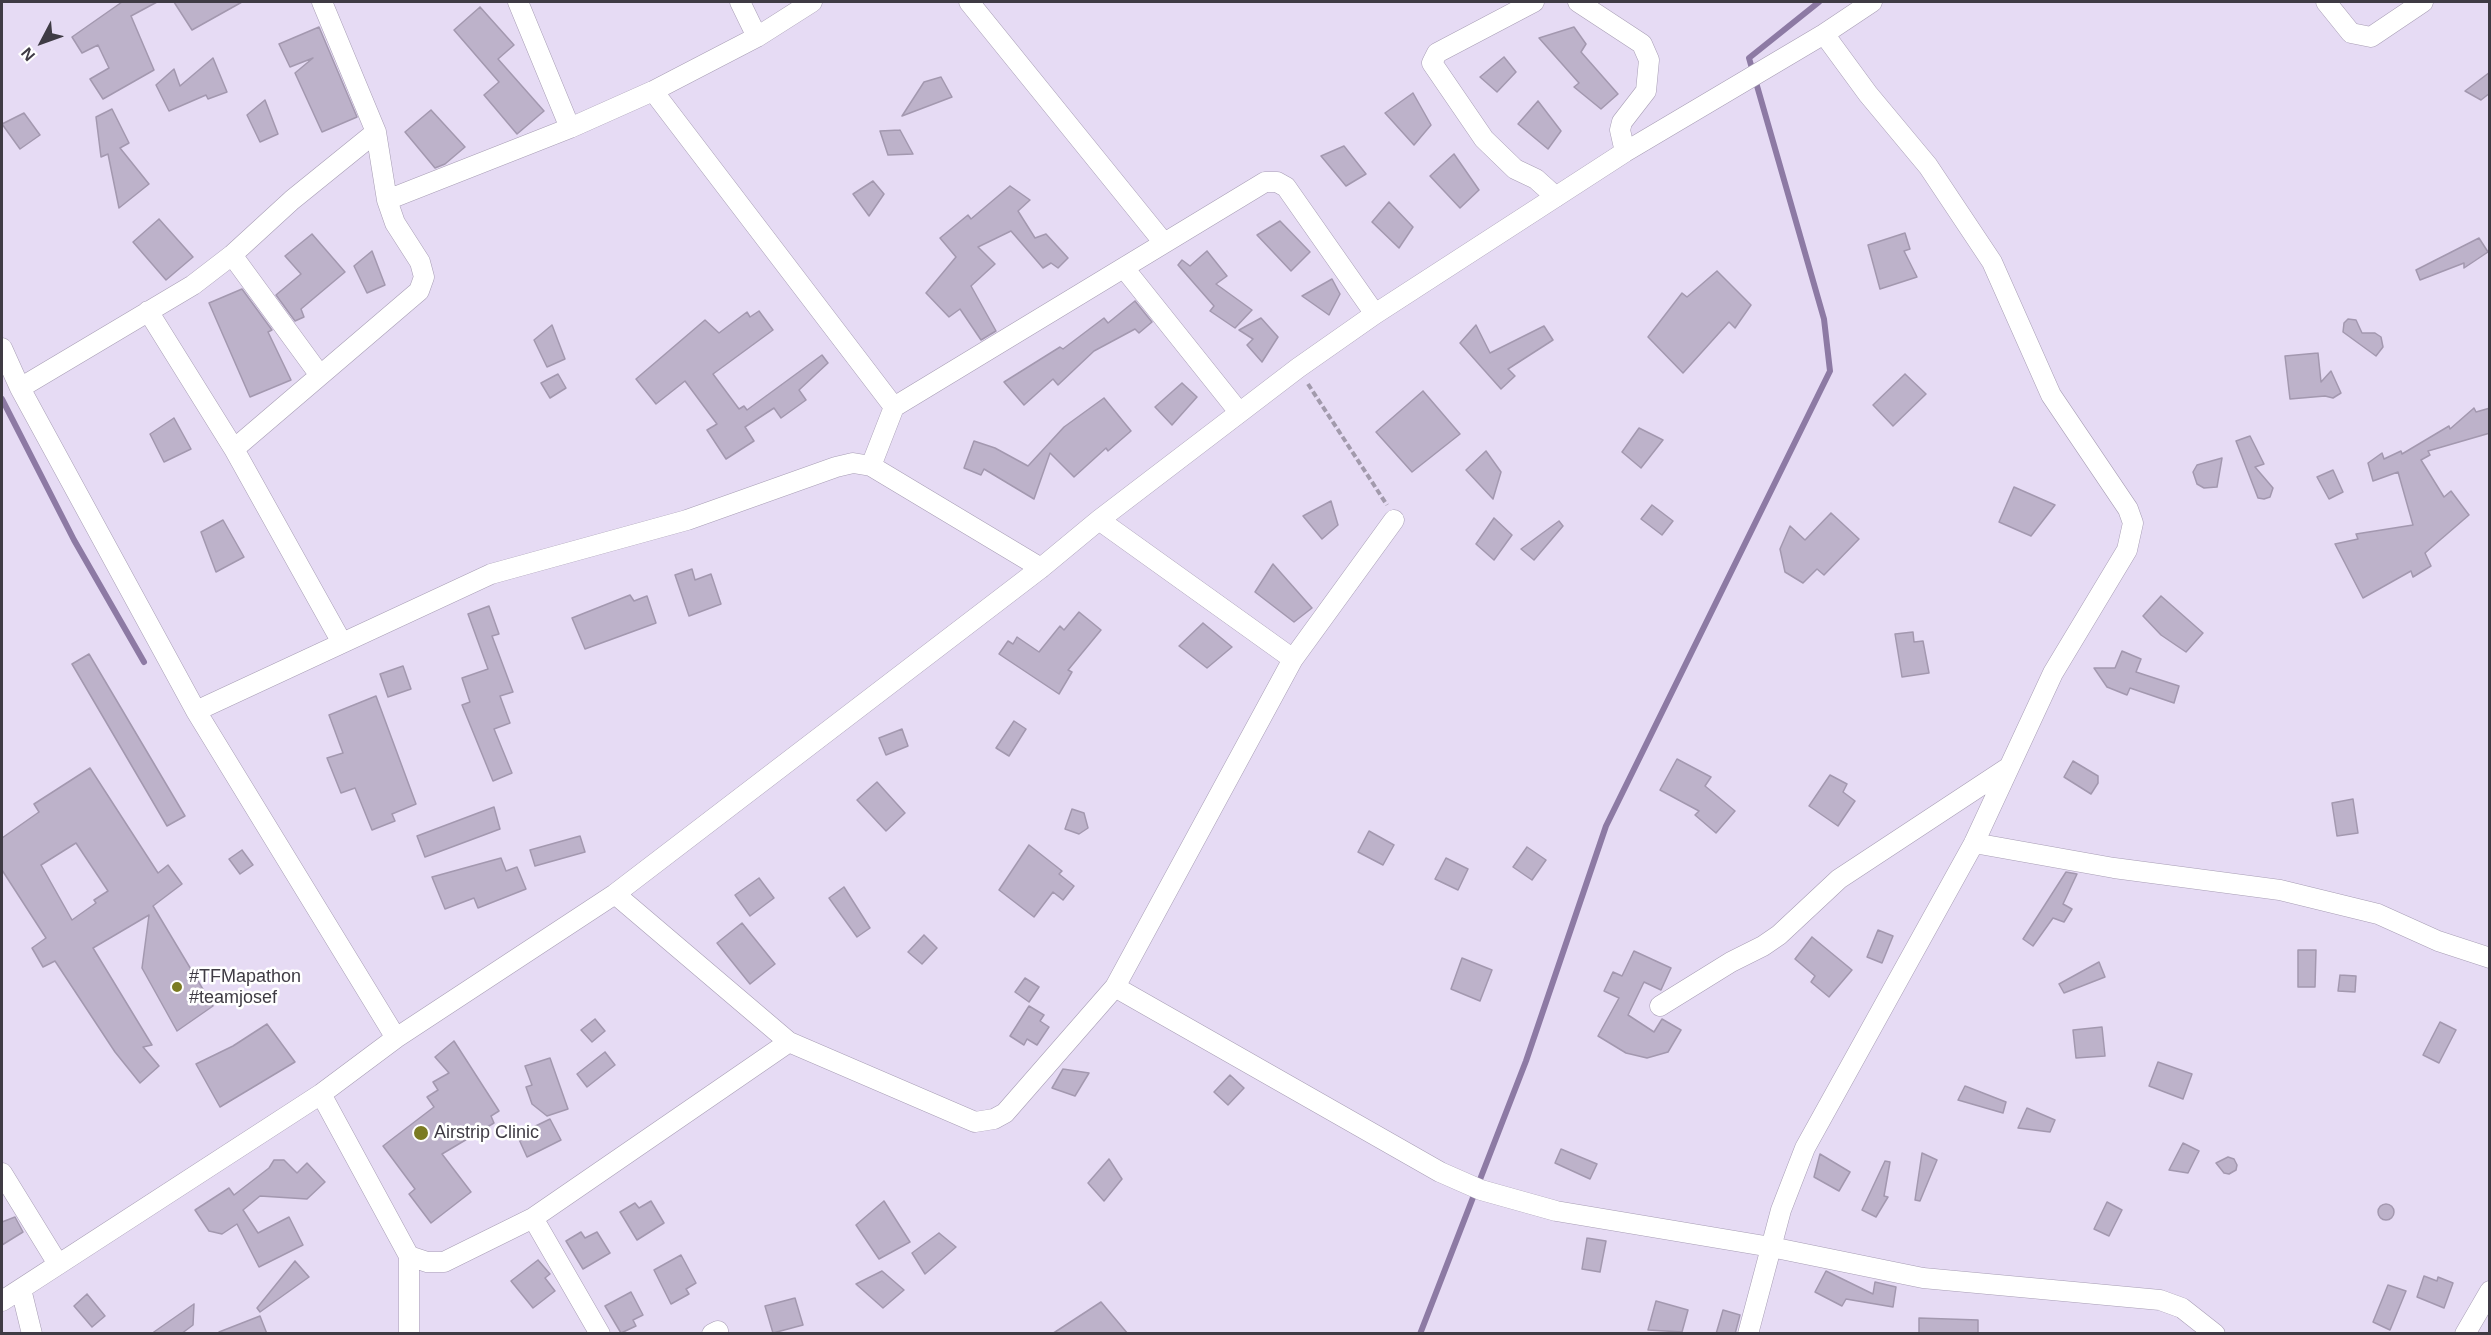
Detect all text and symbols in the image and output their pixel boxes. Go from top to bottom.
north arrow [12,12,72,72]
text: N [18,44,38,64]
place label: #TFMapathon #teamjosef [189,966,301,1008]
marker: #TFMapathon #teamjosef [170,980,184,994]
place label: Airstrip Clinic [434,1122,539,1144]
marker: Airstrip Clinic [412,1124,430,1142]

